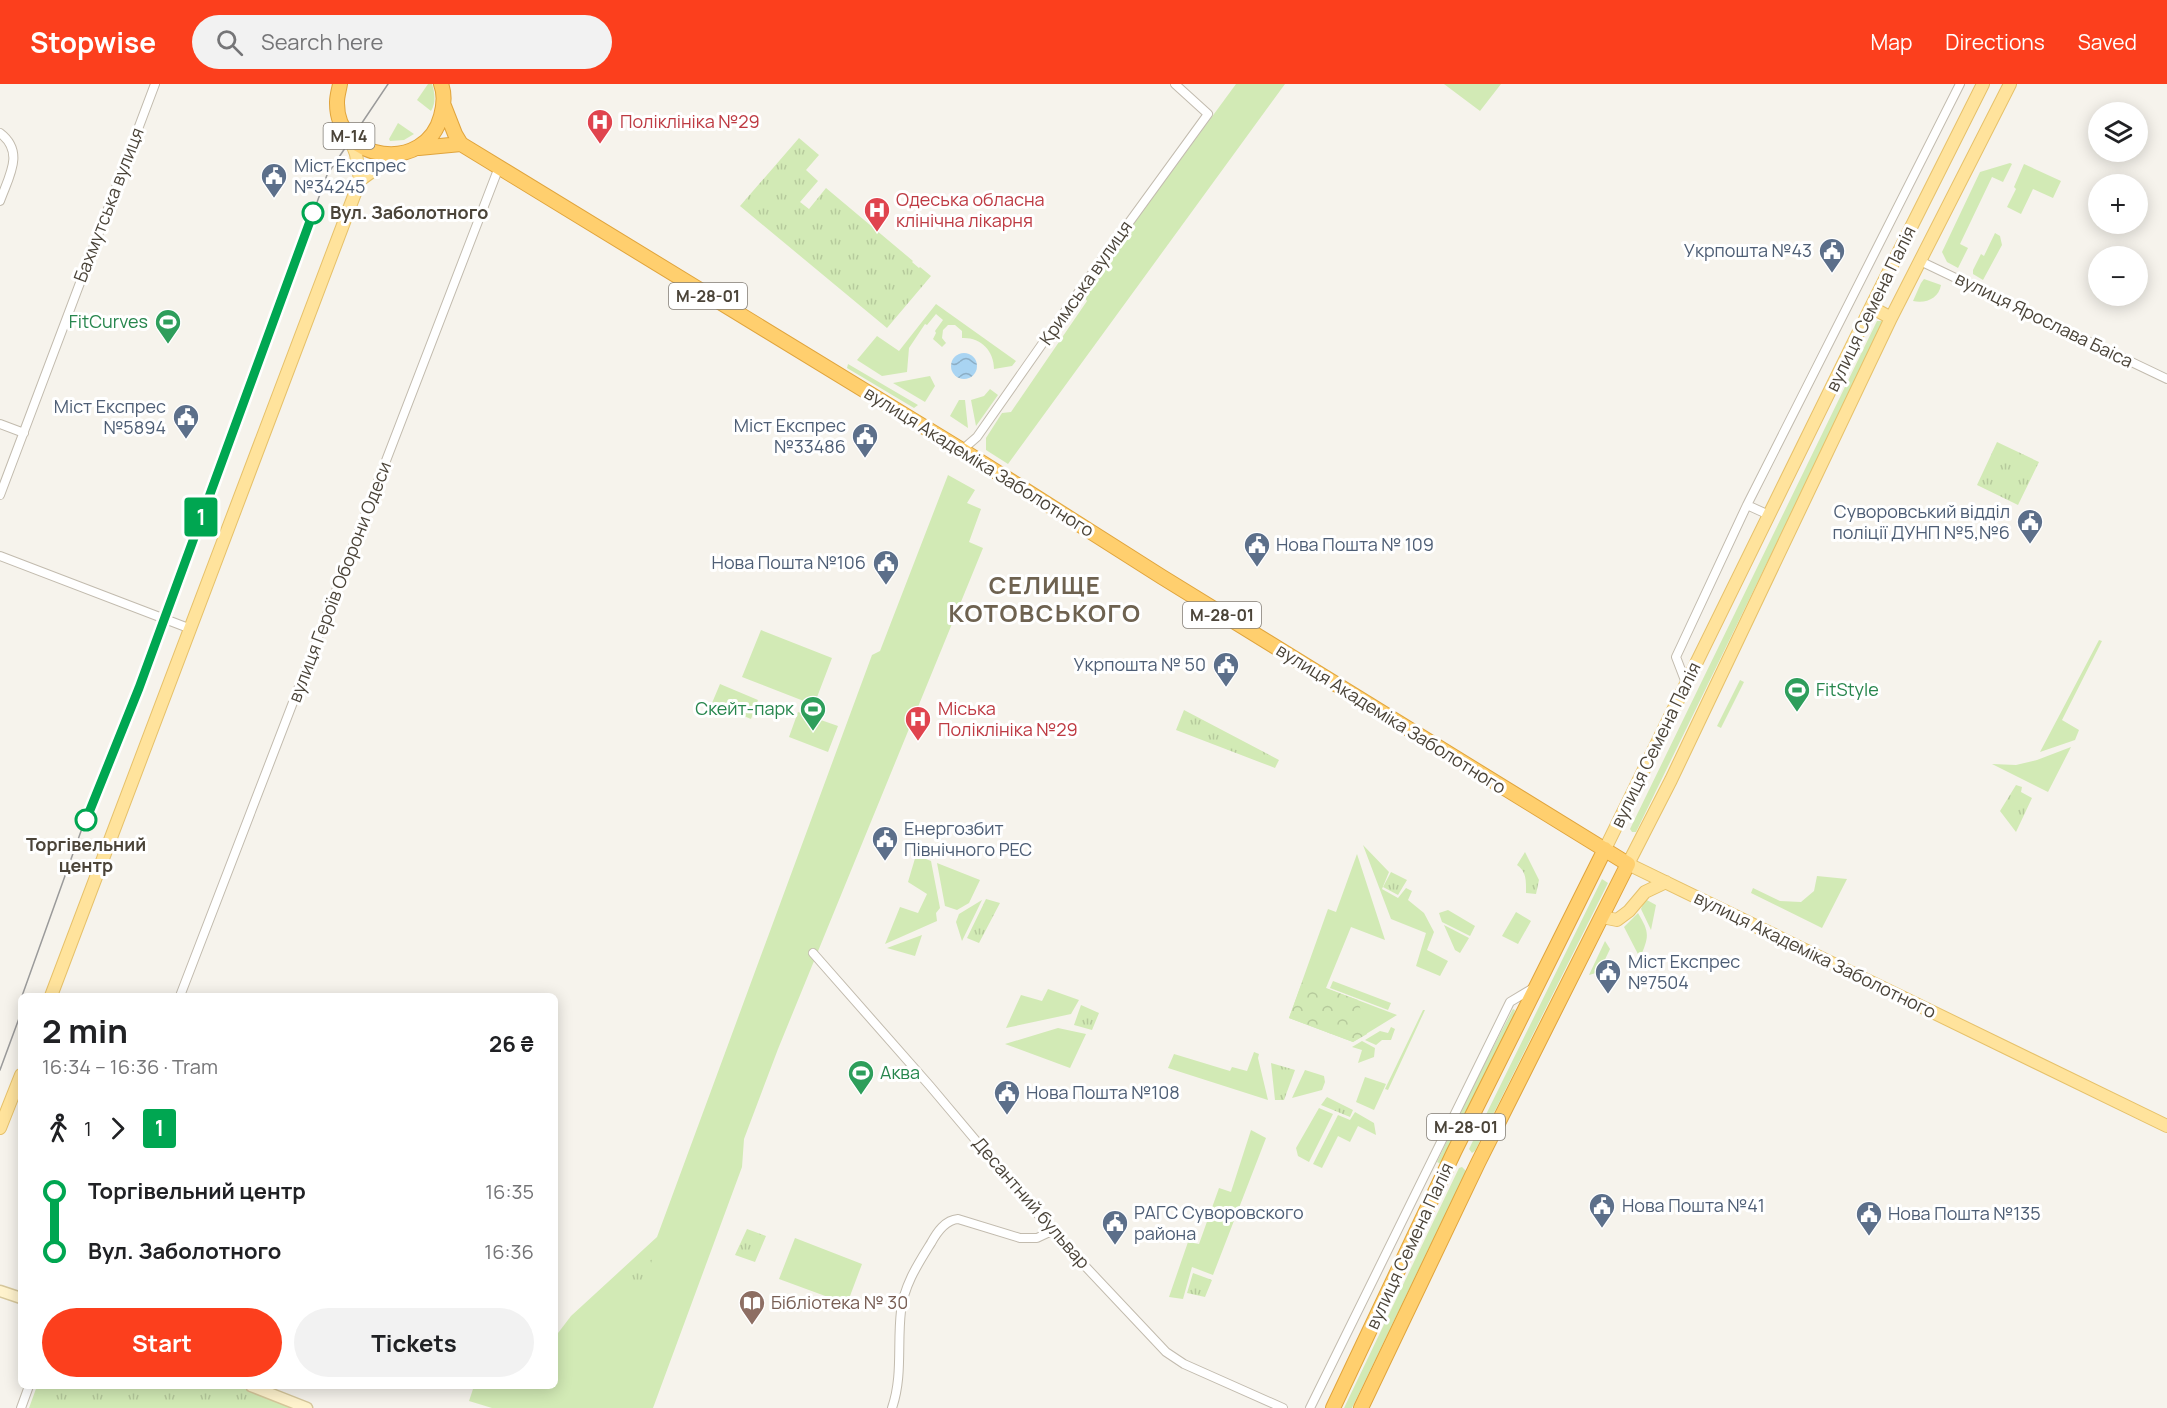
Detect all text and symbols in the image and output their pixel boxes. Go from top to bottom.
search box [192,15,612,69]
text: Stopwise [30,23,156,61]
icon: search [213,26,246,59]
text: Search here [261,27,383,57]
text: Map [1871,28,1912,56]
text: Directions [1945,28,2045,56]
text: Saved [2078,28,2137,56]
map controls [2088,102,2148,306]
button: layers [2088,102,2148,162]
hospital icon: Поліклініка №29 [585,107,615,145]
place label: Поліклініка №29 [620,109,760,133]
road number: М-14 [324,123,374,149]
street label: Бахмутська вулиця [68,124,149,285]
place label: Міст Експрес №34245 [294,153,406,198]
public building icon: Міст Експрес №34245 [259,161,289,199]
button: + [2088,174,2148,234]
place label: Одеська обласна клінічна лікарня [896,187,1045,232]
hospital icon: Одеська обласна клінічна лікарня [862,195,892,233]
place label: Вул. Заболотного [330,200,488,224]
marker: Вул. Заболотного [302,202,324,224]
street label: Кримська вулиця [1033,216,1137,349]
street label: вулиця Семена Палія [1820,222,1921,395]
public building icon: Укрпошта №43 [1817,236,1847,274]
place label: Укрпошта №43 [1684,238,1812,262]
button: − [2088,246,2148,306]
street label: вулиця Ярослава Баіса [1952,266,2137,373]
road number: М-28-01 [669,283,747,309]
sports icon: FitCurves [153,307,183,345]
place label: FitCurves [69,309,148,333]
street label: вулиця Академіка Заболотного [860,380,1099,542]
place label: Міст Експрес №5894 [54,394,166,439]
public building icon: Міст Експрес №5894 [171,402,201,440]
place label: Міст Експрес №33486 [734,413,846,458]
public building icon: Міст Експрес №33486 [850,421,880,459]
street label: вулиця Героїв Оборони Одеси [282,458,396,705]
line badge: 1 [182,498,220,536]
place label: Суворовський відділ поліції ДУНП №5,№6 [1832,499,2010,544]
text: 1 [196,503,206,531]
public building icon: Суворовський відділ поліції ДУНП №5,№6 [2015,507,2045,545]
public building icon: Нова Пошта № 109 [1242,530,1272,568]
place label: Нова Пошта № 109 [1276,532,1434,556]
public building icon: Нова Пошта №106 [871,548,901,586]
place label: Нова Пошта №106 [712,550,866,574]
district label: СЕЛИЩЕ КОТОВСЬКОГО [948,568,1142,629]
road number: М-28-01 [1183,602,1261,628]
street label: вулиця Академіка Заболотного [1272,637,1511,799]
public building icon: Укрпошта № 50 [1211,650,1241,688]
place label: Укрпошта № 50 [1073,652,1206,676]
street label: вулиця Семена Палія [1605,658,1706,831]
sports icon: FitStyle [1782,675,1812,713]
place label: FitStyle [1816,677,1879,701]
sports icon: Скейт-парк [798,694,828,732]
place label: Скейт-парк [695,696,795,720]
place label: Міська Поліклініка №29 [938,696,1078,741]
hospital icon: Міська Поліклініка №29 [903,704,933,742]
marker: Торгівельний центр [75,809,97,831]
place label: Енергозбит Північного РЕС [904,816,1032,861]
public building icon: Енергозбит Північного РЕС [870,824,900,862]
place label: Торгівельний центр [26,832,146,877]
street label: вулиця Академіка Заболотного [1690,885,1940,1023]
place label: Міст Експрес №7504 [1628,949,1740,994]
public building icon: Міст Експрес №7504 [1593,957,1623,995]
text: 2 min [42,1008,128,1053]
text: 26 ₴ [489,1029,534,1059]
text: 16:34 – 16:36 · Tram [42,1053,218,1080]
sports icon: Аква [846,1058,876,1096]
place label: Аква [880,1060,920,1084]
public building icon: Нова Пошта №108 [992,1078,1022,1116]
place label: Нова Пошта №108 [1026,1080,1180,1104]
icon: walk [42,1112,75,1145]
icon: forward [101,1112,134,1145]
text: 1 [155,1114,164,1142]
road number: М-28-01 [1427,1114,1505,1140]
text: 1 [84,1115,92,1142]
street label: Десантний бульвар [968,1131,1096,1273]
street label: вулиця Семена Палія [1360,1158,1458,1333]
text: Торгівельний центр [88,1176,306,1206]
text: 16:35 [485,1178,534,1205]
public building icon: Нова Пошта №41 [1587,1191,1617,1229]
place label: Нова Пошта №41 [1622,1193,1765,1217]
public building icon: Нова Пошта №135 [1854,1199,1884,1237]
place label: РАГС Суворовского района [1134,1200,1304,1245]
place label: Нова Пошта №135 [1888,1201,2041,1225]
public building icon: РАГС Суворовского района [1100,1208,1130,1246]
text: Вул. Заболотного [88,1236,281,1266]
text: 16:36 [484,1238,534,1265]
library icon: Бібліотека № 30 [737,1288,767,1326]
place label: Бібліотека № 30 [771,1290,908,1314]
button: Start [42,1308,282,1377]
button: Tickets [294,1308,534,1377]

